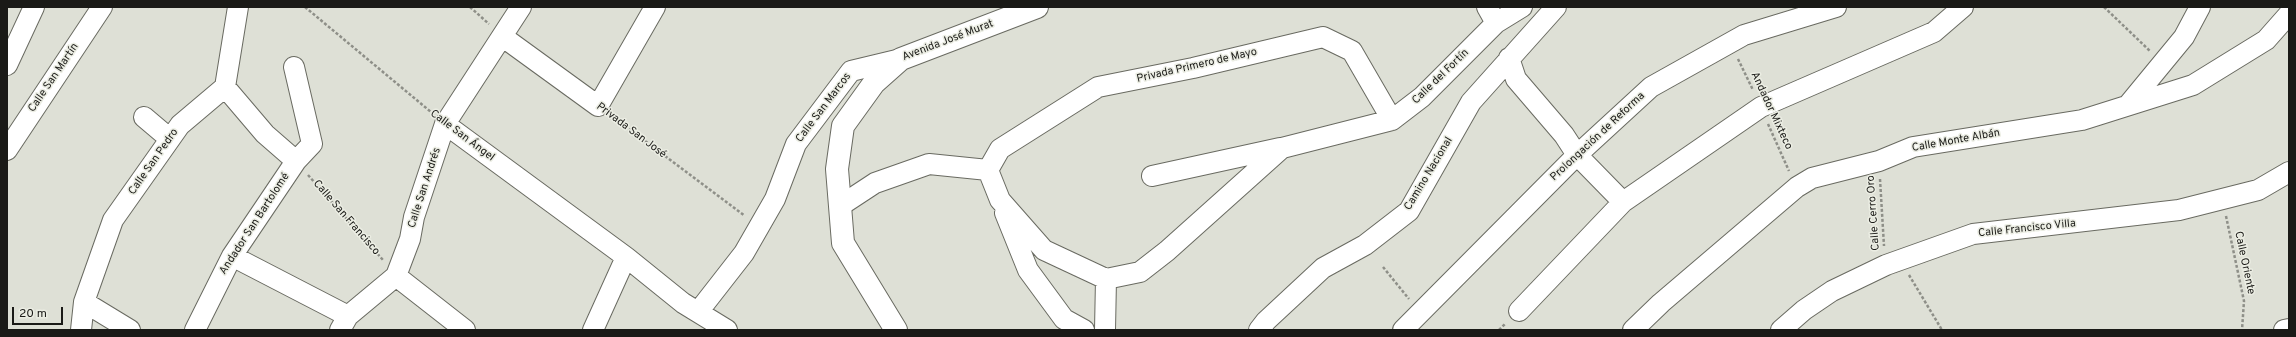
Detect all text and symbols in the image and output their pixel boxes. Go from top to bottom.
street label: Avenida José Murat [901,18,995,64]
street label: Calle San Martín [26,41,82,115]
street label: Privada Primero de Mayo [1136,46,1258,86]
street label: Calle del Fortín [1410,47,1472,107]
street label: Andador Mixteco [1747,70,1795,152]
street label: Calle San Marcos [794,71,854,145]
street label: Prolongación de Reforma [1548,90,1648,184]
street label: Privada San José [593,100,669,162]
street label: Calle San Ángel [427,107,497,165]
street label: Calle San Pedro [126,126,182,198]
street label: Calle Monte Albán [1911,127,2001,155]
street label: Camino Nacional [1402,135,1456,213]
street label: Calle San Andrés [406,146,444,230]
street label: Andador San Bartolomé [217,171,293,277]
street label: Calle Cerro Oro [1865,175,1883,251]
street label: Calle San Francisco [310,178,382,258]
street label: Calle Francisco Villa [1978,217,2076,241]
street label: Calle Oriente [2231,230,2257,296]
scale bar [14,299,65,325]
text: 20 m [19,306,47,322]

